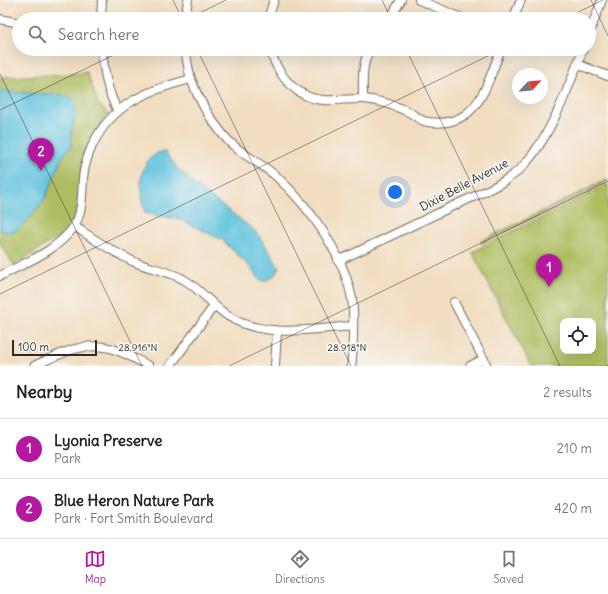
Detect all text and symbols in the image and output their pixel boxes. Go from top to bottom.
search box [12,12,596,56]
icon: search [26,23,48,45]
text: Search here [58,25,139,44]
north arrow [512,68,548,104]
pin: 2 [28,138,54,171]
street label: Dixie Belle Avenue [417,155,511,214]
your location [385,182,405,202]
pin: 1 [536,254,562,287]
map controls [560,318,596,354]
button: locate [560,318,596,354]
scale bar [12,338,97,357]
text: 100 m [18,340,49,354]
text: 28.916°N [118,341,158,354]
text: 28.918°N [327,341,367,354]
text: Nearby [16,381,72,403]
text: 2 results [543,384,592,401]
text: Lyonia Preserve [54,431,162,450]
text: 1 [26,440,32,457]
text: 210 m [557,440,592,457]
text: Park [54,450,81,467]
text: Blue Heron Nature Park [54,491,214,510]
text: 2 [25,500,33,517]
text: 420 m [554,500,592,517]
text: Park · Fort Smith Boulevard [54,510,213,527]
tab: Map [84,548,106,586]
tab: Directions [275,548,325,586]
tab: Saved [493,548,524,586]

